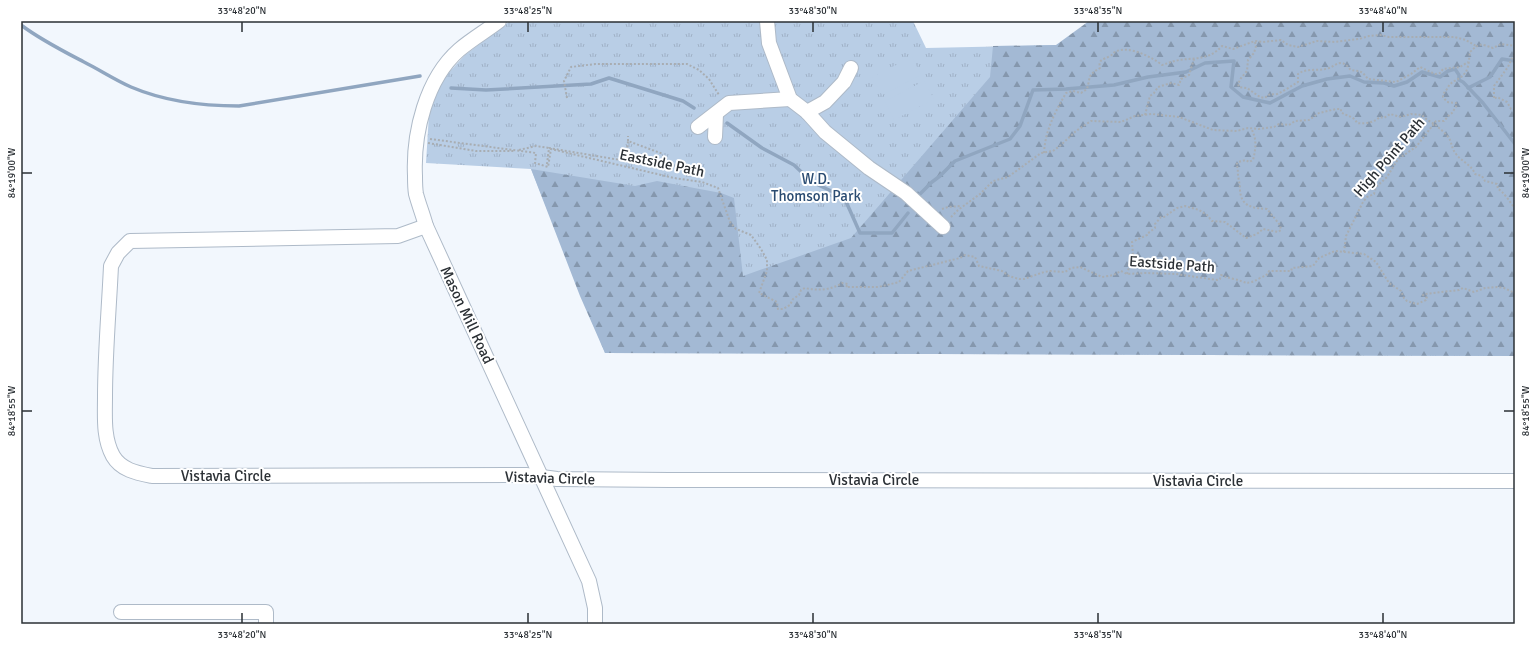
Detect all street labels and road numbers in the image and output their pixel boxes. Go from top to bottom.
street label: High Point Path [1350,114,1428,200]
street label: Eastside Path [618,145,706,181]
street label: Eastside Path [1128,252,1216,276]
street label: Mason Mill Road [436,263,498,367]
street label: Vistavia Circle [181,467,271,485]
street label: Vistavia Circle [504,467,596,489]
street label: Vistavia Circle [829,471,919,489]
street label: Vistavia Circle [1153,472,1243,490]

